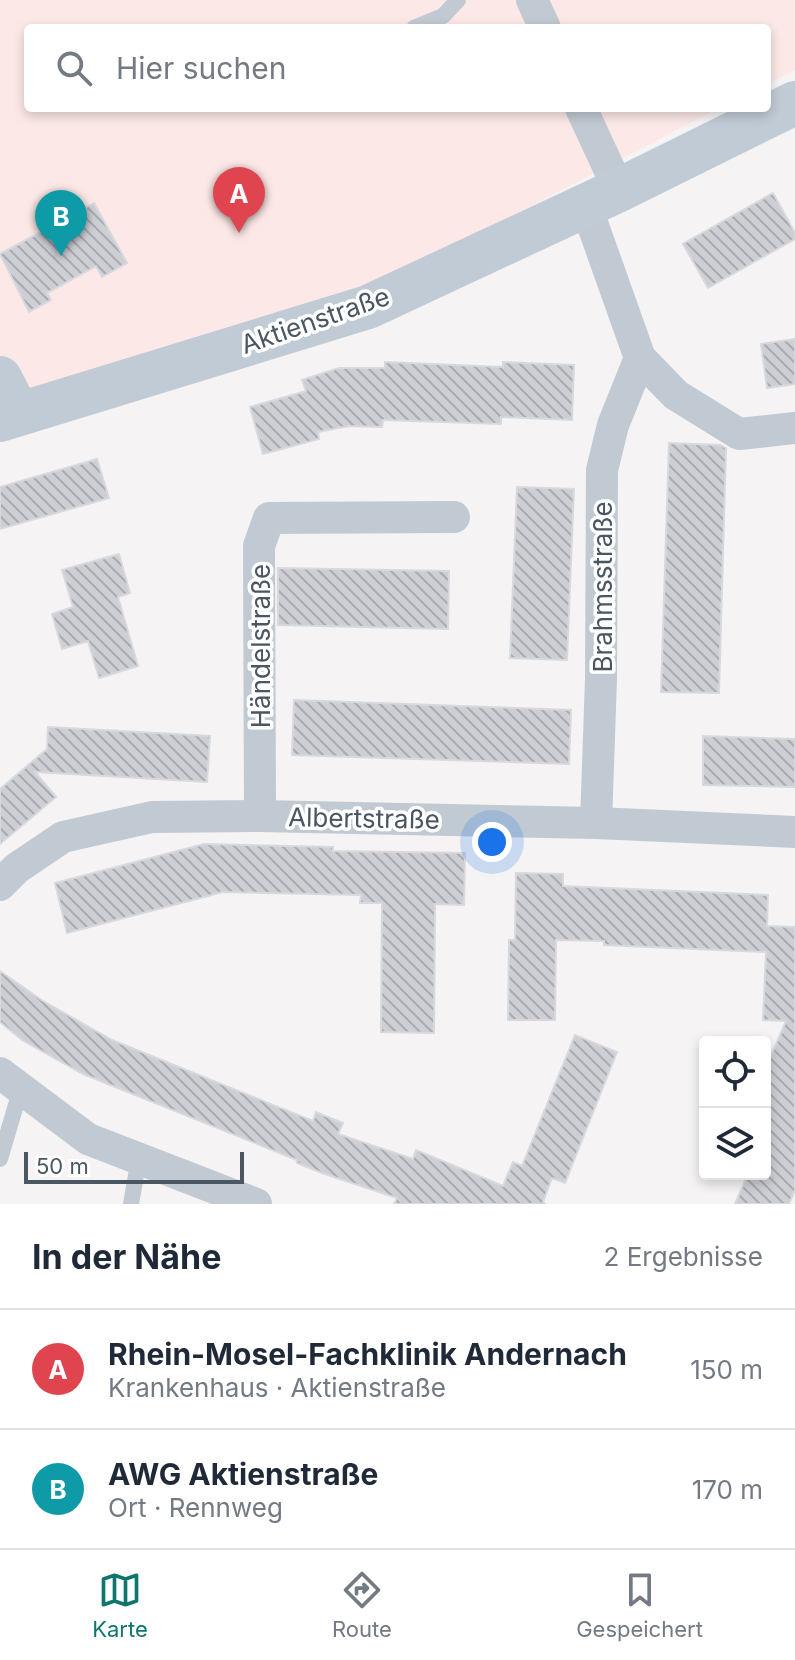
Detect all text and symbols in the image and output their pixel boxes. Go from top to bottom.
search box [24,24,771,112]
icon: search [52,46,96,90]
text: Hier suchen [116,50,286,86]
pin: A [213,167,265,233]
pin: B [35,190,87,256]
street label: Aktienstraße [237,280,393,360]
street label: Brahmsstraße [587,501,618,673]
street label: Händelstraße [245,564,276,728]
street label: Albertstraße [288,801,440,835]
your location [472,822,512,862]
map controls [699,1036,771,1180]
button: locate [699,1036,771,1108]
button: layers [699,1108,771,1180]
scale bar [24,1148,244,1184]
text: 50 m [36,1153,89,1179]
text: In der Nähe [32,1236,221,1277]
text: 2 Ergebnisse [604,1241,763,1272]
text: Rhein-Mosel-Fachklinik Andernach [108,1336,627,1372]
text: A [48,1354,68,1385]
text: 150 m [690,1354,763,1385]
text: Krankenhaus · Aktienstraße [108,1372,446,1403]
text: AWG Aktienstraße [108,1456,378,1492]
text: B [49,1474,67,1505]
text: 170 m [692,1474,763,1505]
text: Ort · Rennweg [108,1492,283,1523]
tab: Karte [92,1568,148,1642]
tab: Route [332,1568,392,1642]
tab: Gespeichert [576,1568,703,1642]

